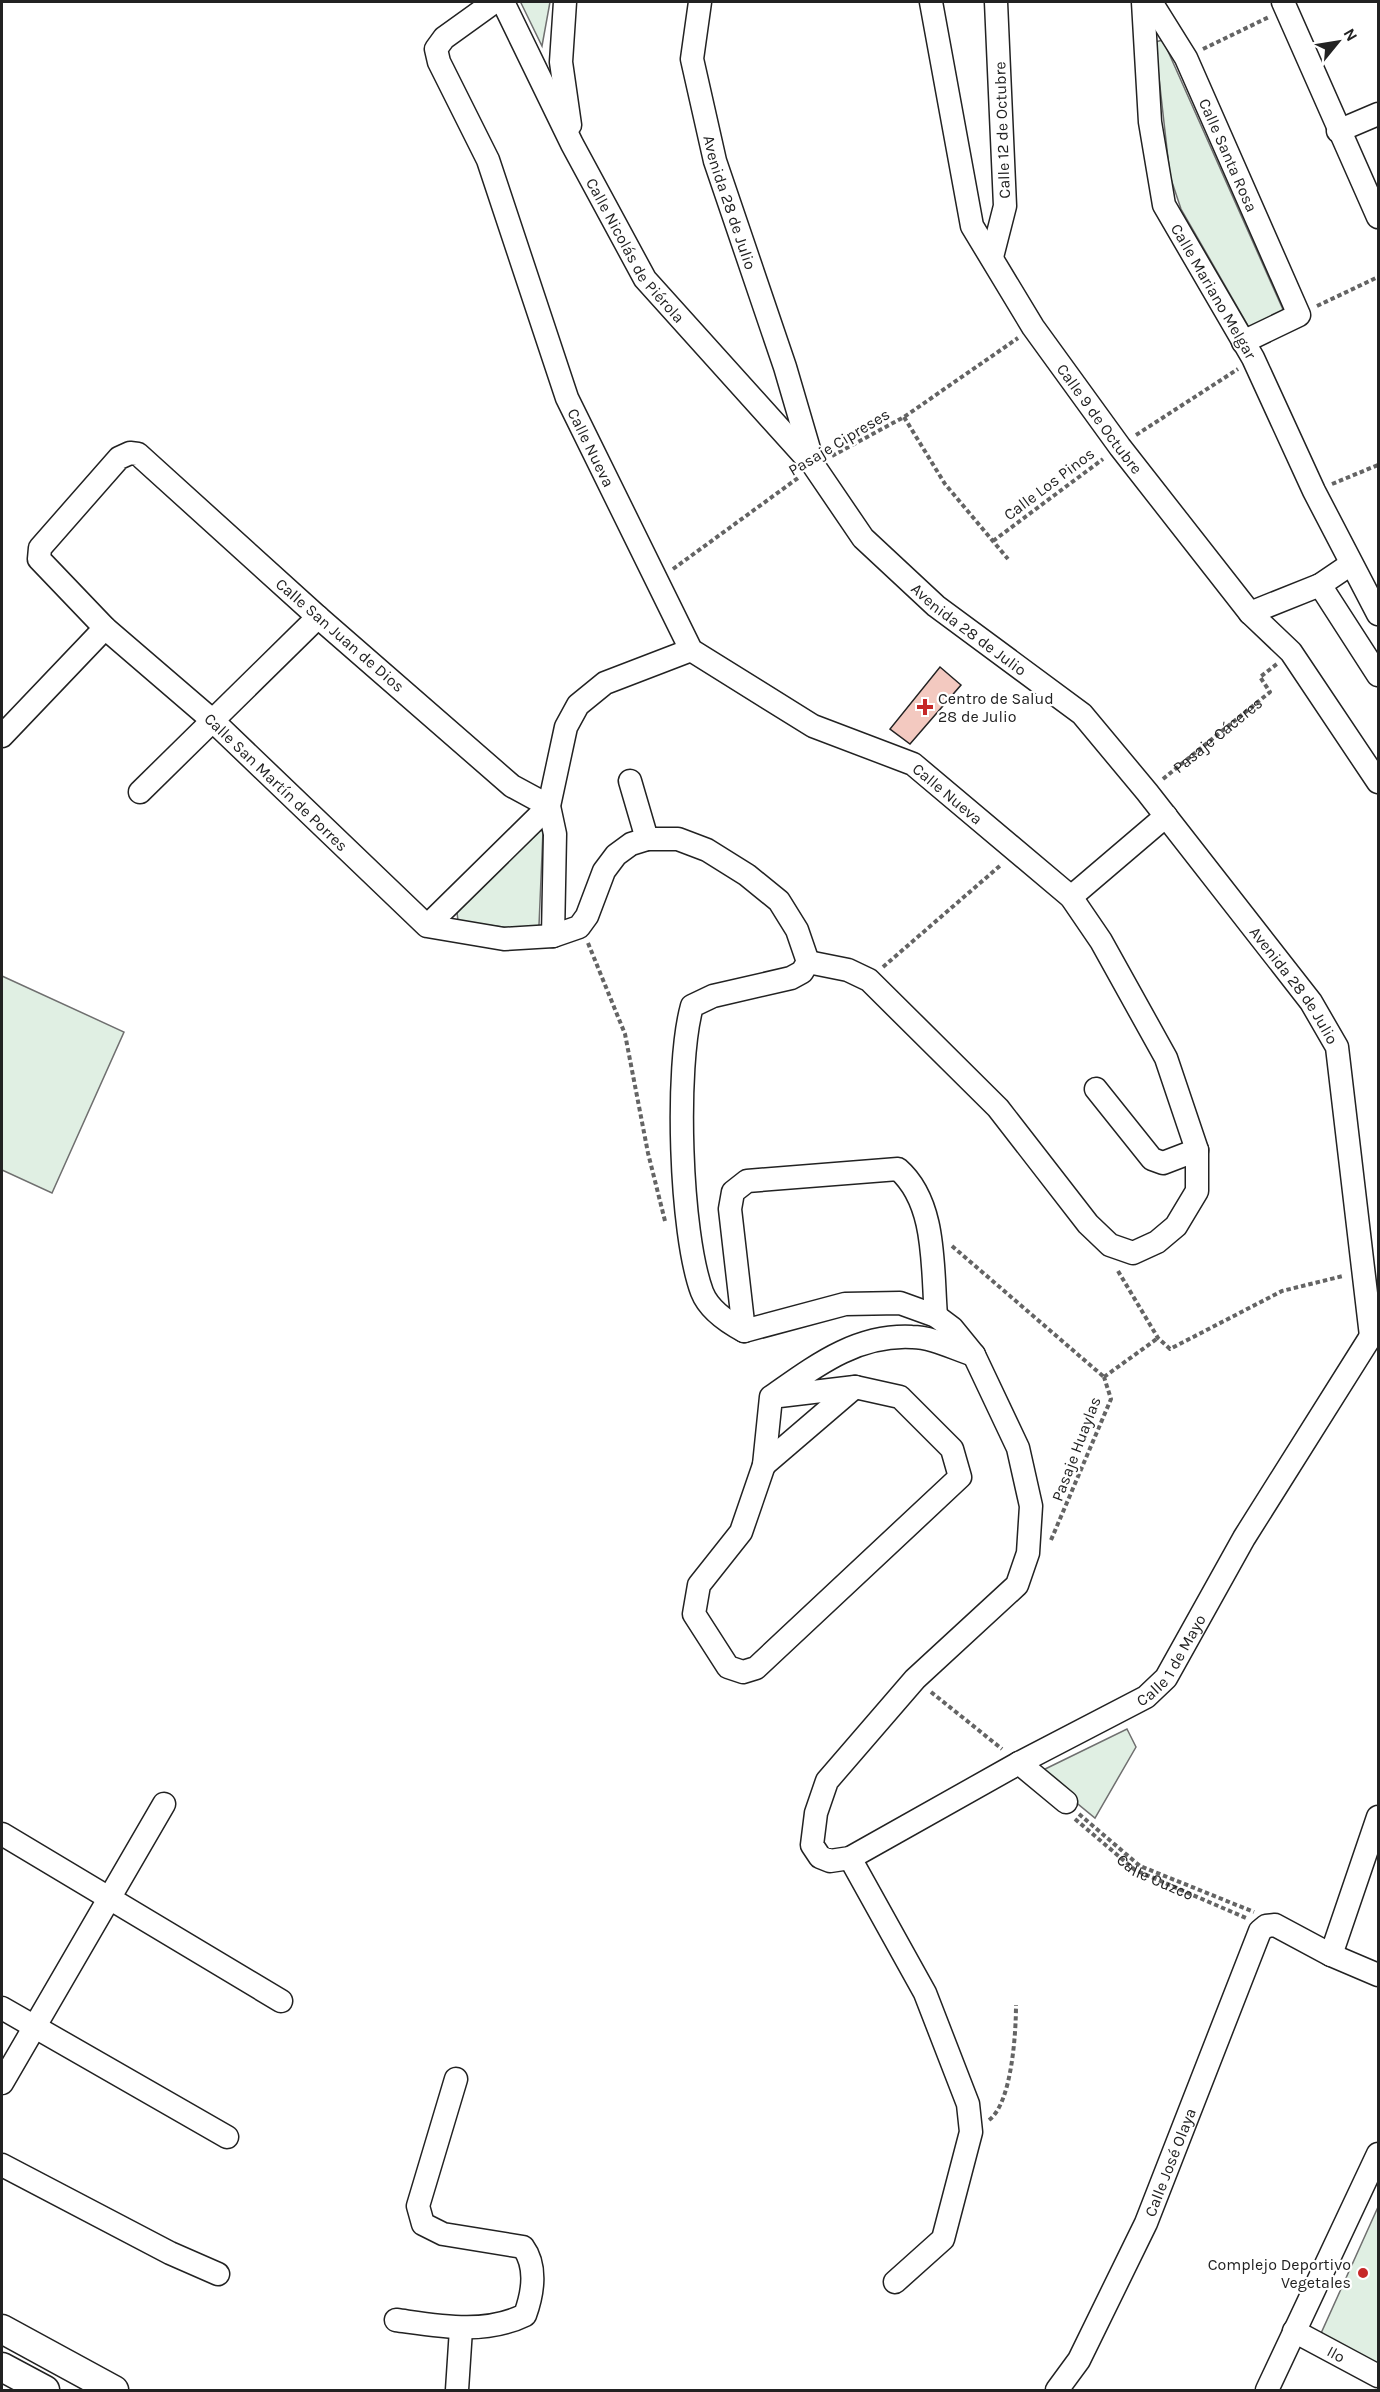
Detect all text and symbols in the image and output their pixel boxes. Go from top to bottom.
north arrow [1308,12,1368,72]
text: N [1339,25,1362,44]
street label: Calle 12 de Octubre [990,61,1014,199]
street label: Calle Santa Rosa [1195,95,1262,215]
street label: Avenida 28 de Julio [700,133,761,272]
street label: Calle Nicolás de Piérola [582,174,689,326]
street label: Calle Mariano Melgar [1167,220,1261,362]
street label: Calle 9 de Octubre [1053,360,1147,477]
street label: Pasaje Cipreses [785,404,893,480]
street label: Calle Nueva [564,405,619,490]
street label: Calle Los Pinos [1000,444,1098,524]
street label: Calle San Juan de Dios [272,574,408,696]
street label: Avenida 28 de Julio [908,579,1030,679]
place label: Centro de Salud 28 de Julio [938,689,1054,726]
street label: Pasaje Cáceres [1169,693,1266,777]
marker: Centro de Salud 28 de Julio [916,698,934,716]
street label: Calle San Martín de Porres [201,709,352,855]
street label: Calle Nueva [909,759,987,828]
street label: Avenida 28 de Julio [1246,923,1343,1047]
street label: Pasaje Huaylas [1047,1394,1105,1504]
street label: Calle 1 de Mayo [1133,1611,1209,1710]
street label: Calle Cuzco [1113,1849,1197,1904]
street label: Calle José Olaya [1140,2105,1200,2219]
place label: Complejo Deportivo Vegetales [1208,2255,1351,2292]
marker: Complejo Deportivo Vegetales [1356,2266,1370,2280]
street label: Ilo [1324,2341,1349,2366]

